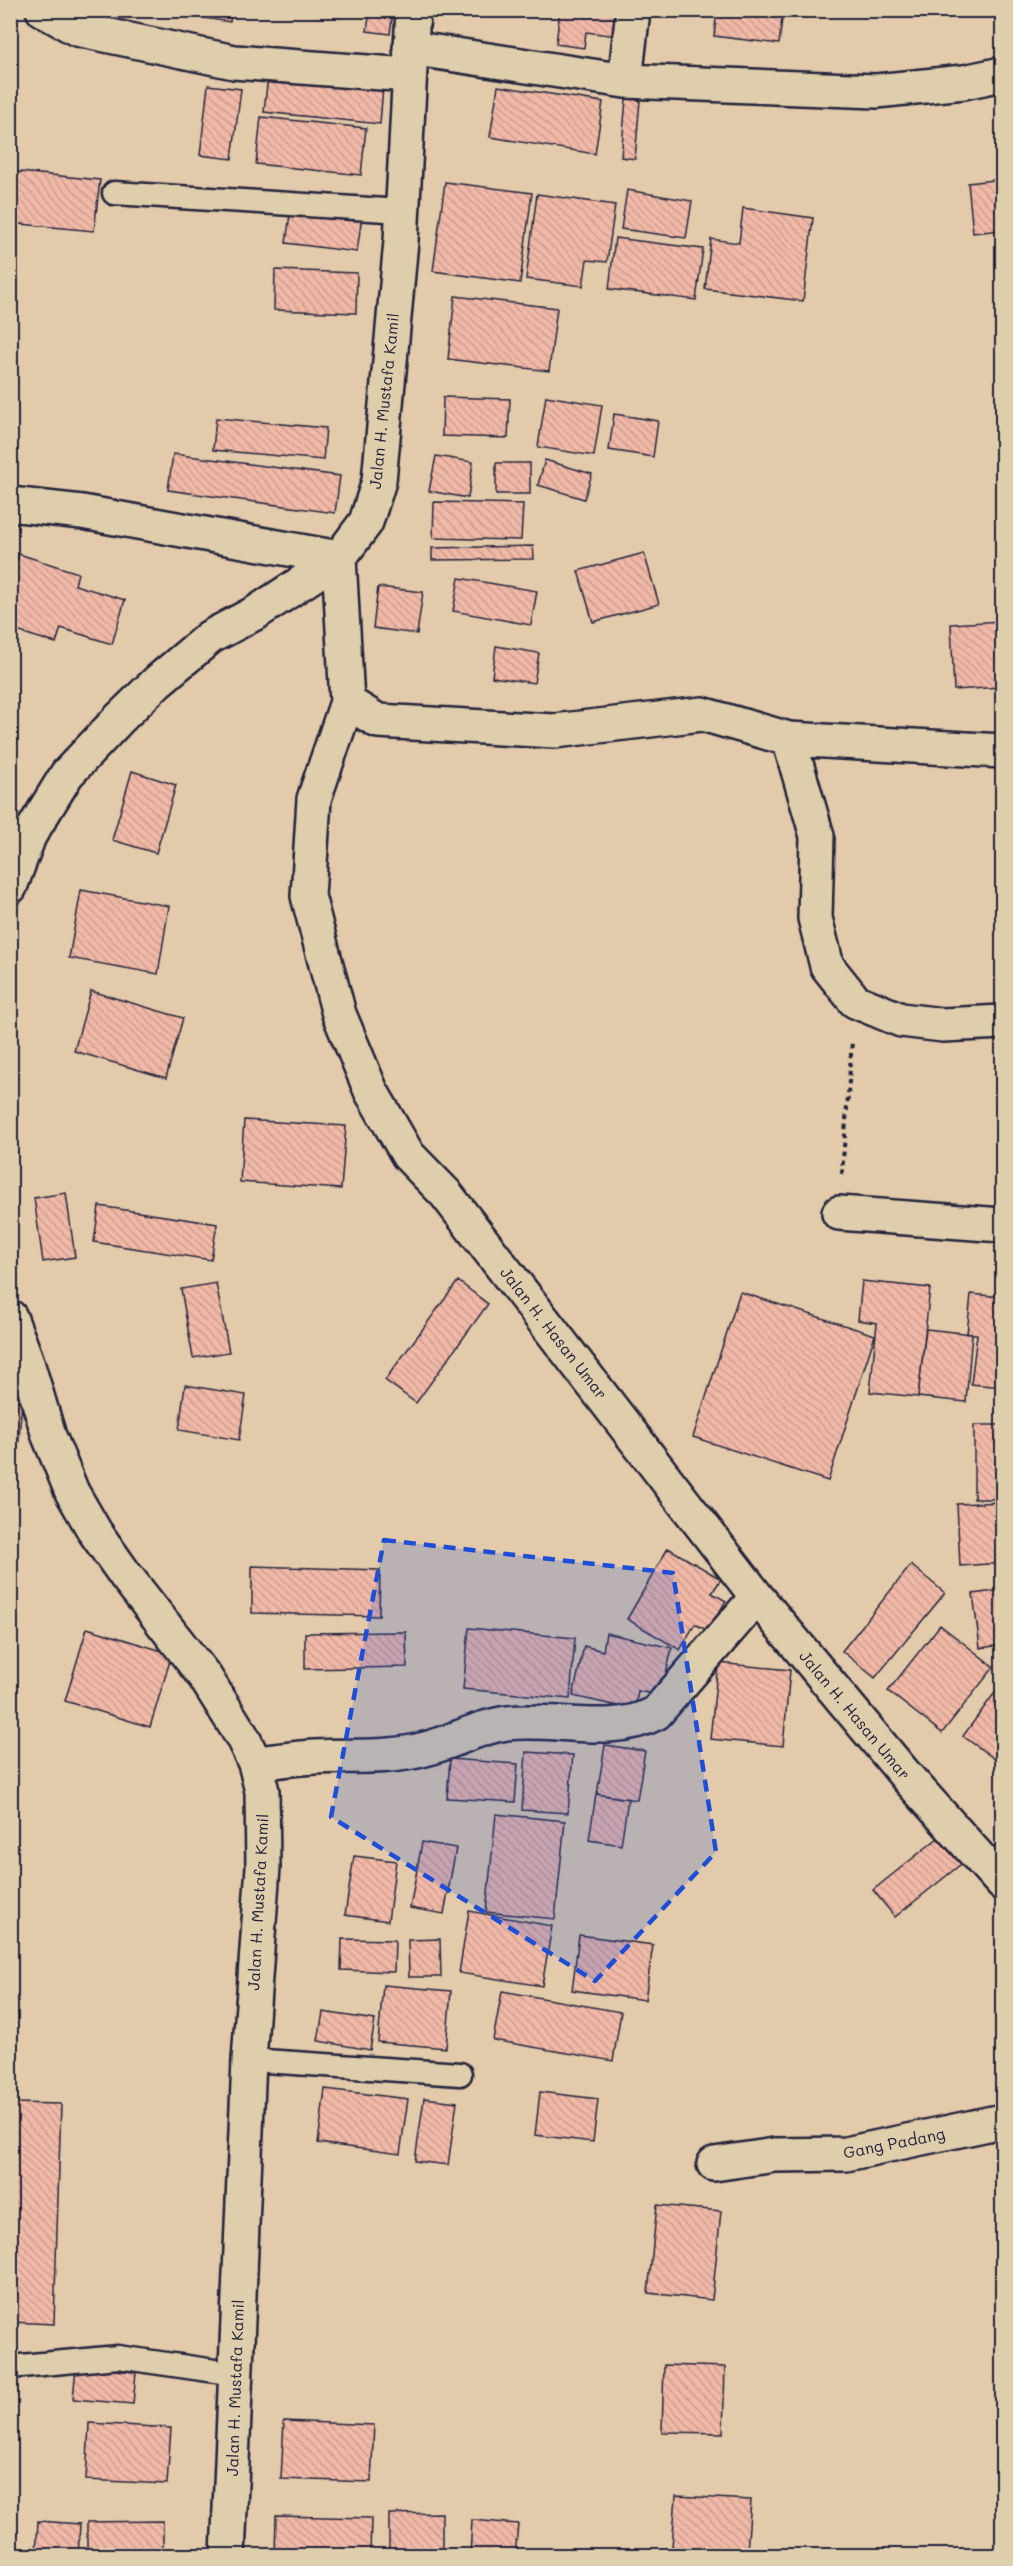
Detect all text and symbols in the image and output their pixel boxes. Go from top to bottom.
street label: Jalan H. Mustafa Kamil [364,312,403,490]
street label: Jalan H. Hasan Umar [496,1262,613,1403]
street label: Jalan H. Hasan Umar [795,1646,916,1784]
street label: Jalan H. Mustafa Kamil [242,1813,273,1991]
street label: Gang Padang [841,2122,947,2163]
street label: Jalan H. Mustafa Kamil [221,2299,248,2477]

